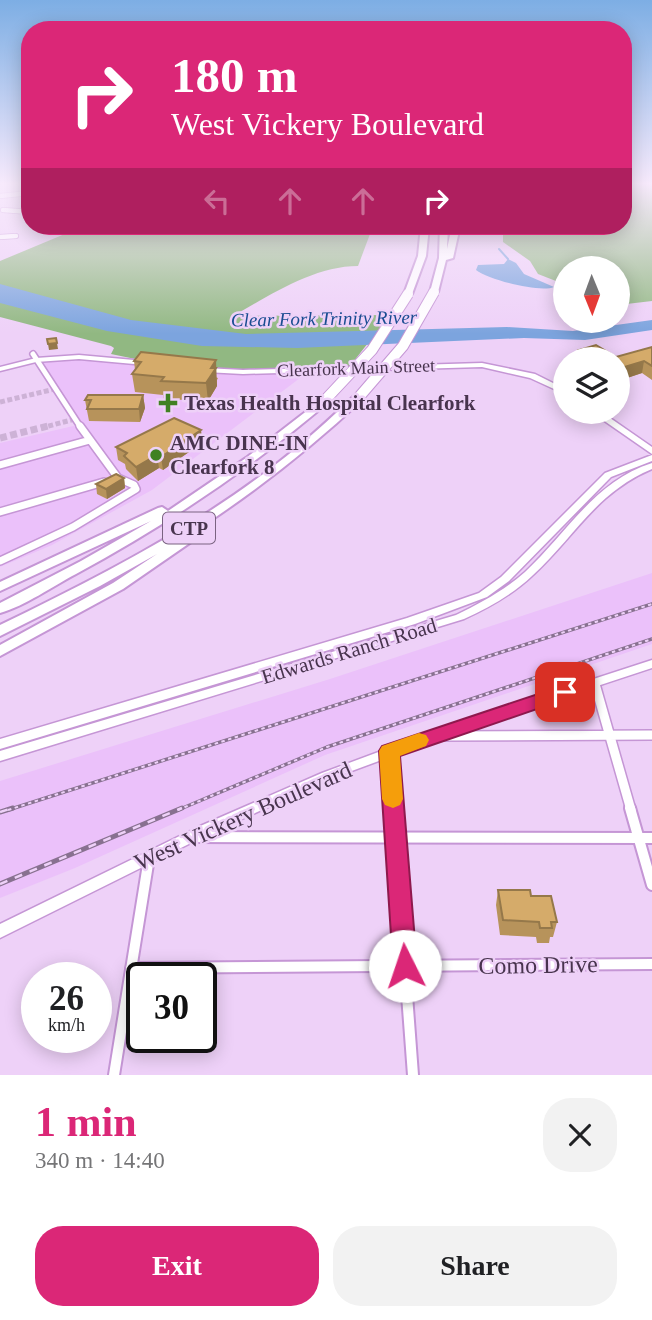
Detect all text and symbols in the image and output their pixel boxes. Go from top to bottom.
text: 180 m [171,48,298,103]
icon: right [56,49,147,140]
text: West Vickery Boulevard [171,106,484,142]
icon: left [198,182,236,220]
icon: ahead [271,182,309,220]
icon: ahead [344,182,382,220]
icon: right [417,182,455,220]
north arrow [553,256,630,332]
map controls [553,256,630,424]
water label: Clear Fork Trinity River [231,306,418,331]
button: layers [553,347,630,424]
street label: Clearfork Main Street [277,355,435,381]
place label: Texas Health Hospital Clearfork [184,391,476,415]
marker: Texas Health Hospital Clearfork [158,393,178,413]
place label: AMC DINE-IN Clearfork 8 [170,431,308,479]
marker: AMC DINE-IN Clearfork 8 [148,447,164,463]
road number: CTP [163,512,215,544]
street label: Edwards Ranch Road [258,613,440,689]
pin [535,662,595,722]
icon: arrive [546,673,584,711]
street label: West Vickery Boulevard [130,756,356,876]
position arrow [368,929,442,1003]
street label: Como Drive [478,951,598,979]
speed limit sign: 30 [126,962,217,1053]
text: 26 [49,979,84,1018]
text: km/h [48,1015,85,1035]
button: close [543,1098,617,1172]
text: 1 min [35,1099,137,1145]
text: 340 m · 14:40 [35,1148,165,1173]
button: Exit [35,1226,319,1306]
button: Share [333,1226,617,1306]

